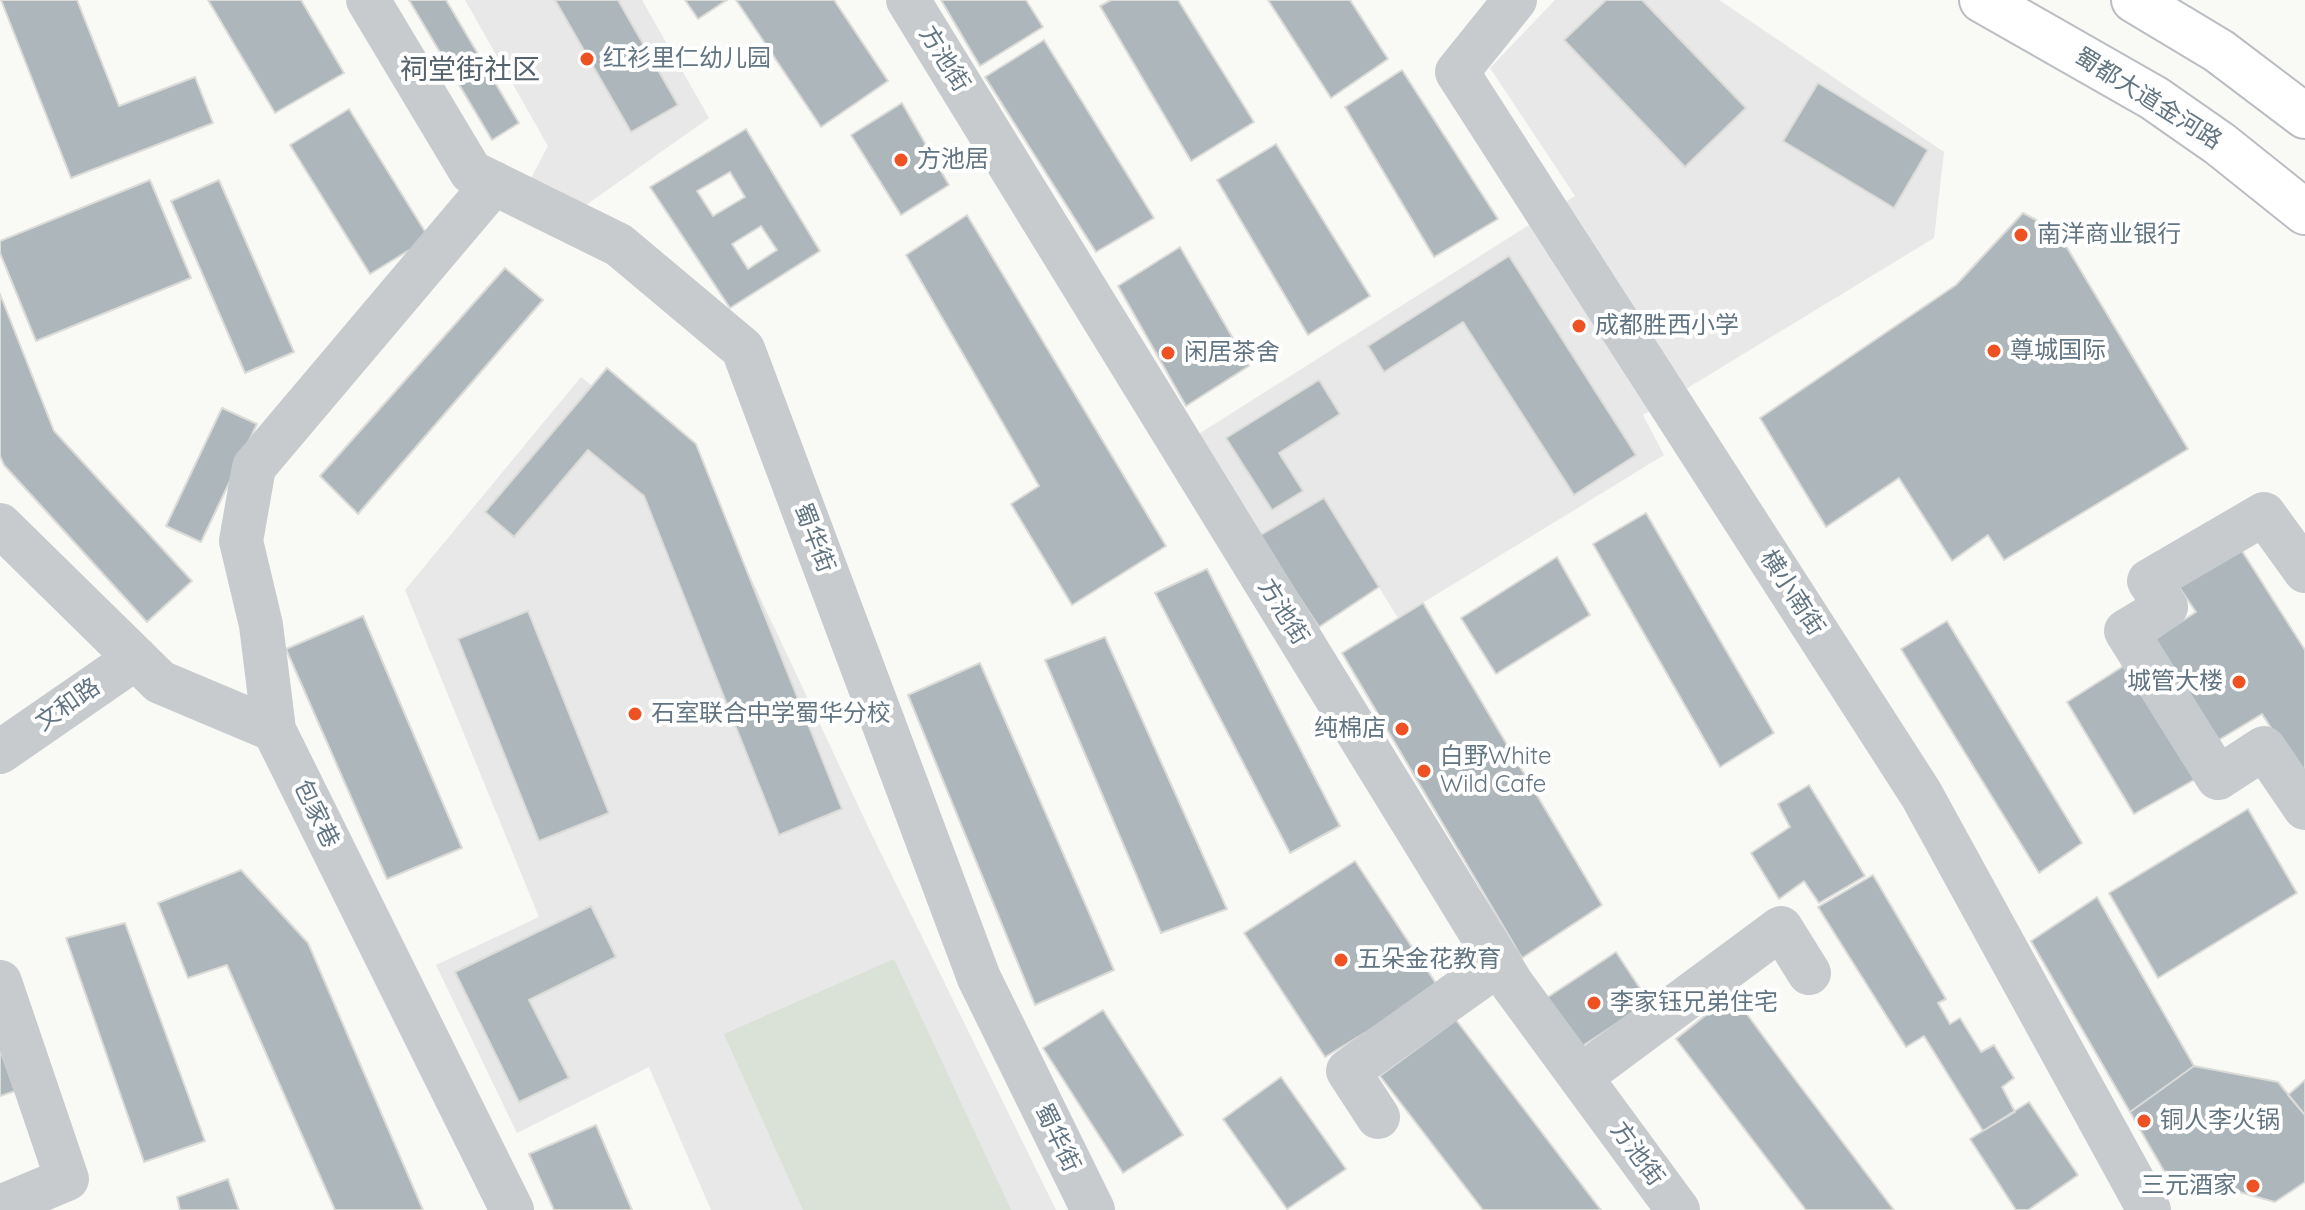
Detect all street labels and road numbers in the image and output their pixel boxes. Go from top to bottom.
street label: 方池街 [913,21,975,97]
street label: 蜀都大道金河路 [2069,42,2227,156]
street label: 蜀华街 [788,499,840,577]
street label: 横小南街 [1754,545,1830,641]
street label: 方池街 [1252,574,1314,650]
street label: 文和路 [30,673,106,737]
street label: 包家巷 [287,775,345,853]
street label: 蜀华街 [1028,1099,1086,1177]
street label: 方池街 [1604,1116,1670,1192]

